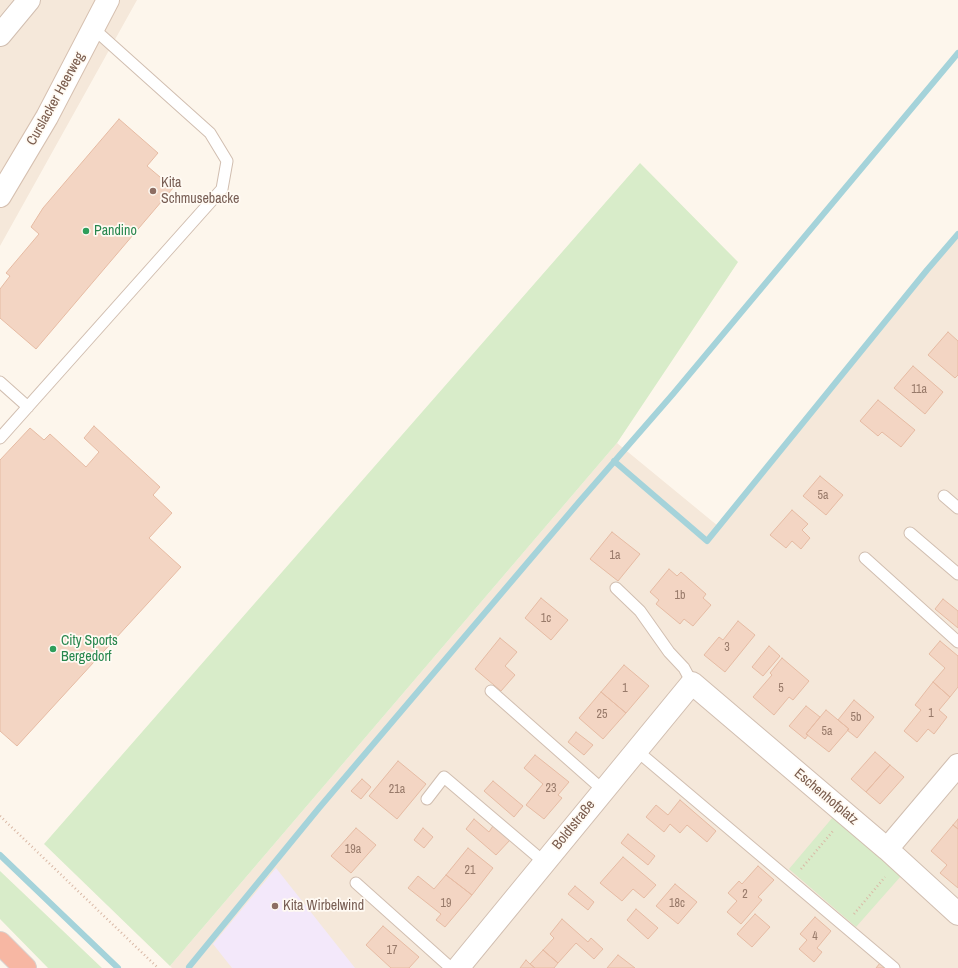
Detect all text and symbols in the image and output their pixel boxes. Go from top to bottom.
street label: Curslacker Heerweg [23,49,89,149]
place label: Kita Schmusebacke [161,175,239,208]
marker: Kita Schmusebacke [148,186,158,196]
place label: Pandino [94,223,137,239]
marker: Pandino [81,226,91,236]
house number: 11a [911,383,927,397]
house number: 5a [818,489,828,503]
house number: 1a [610,549,620,563]
house number: 1b [675,589,685,603]
house number: 1c [541,612,551,626]
place label: City Sports Bergedorf [61,633,118,666]
house number: 3 [724,641,730,655]
marker: City Sports Bergedorf [48,644,58,654]
house number: 1 [622,682,628,696]
house number: 5 [778,682,784,696]
house number: 1 [928,707,934,721]
house number: 25 [597,708,607,722]
house number: 5b [851,711,861,725]
house number: 5a [822,725,832,739]
street label: Eschenhofplatz [791,765,861,829]
house number: 23 [546,782,556,796]
house number: 21a [389,783,405,797]
street label: Boldtstraße [549,797,599,853]
house number: 19a [345,843,361,857]
house number: 21 [465,864,475,878]
house number: 2 [742,888,748,902]
house number: 19 [441,897,451,911]
house number: 18c [669,897,685,911]
place label: Kita Wirbelwind [283,898,364,914]
marker: Kita Wirbelwind [270,901,280,911]
house number: 4 [812,930,818,944]
house number: 17 [387,944,397,958]

